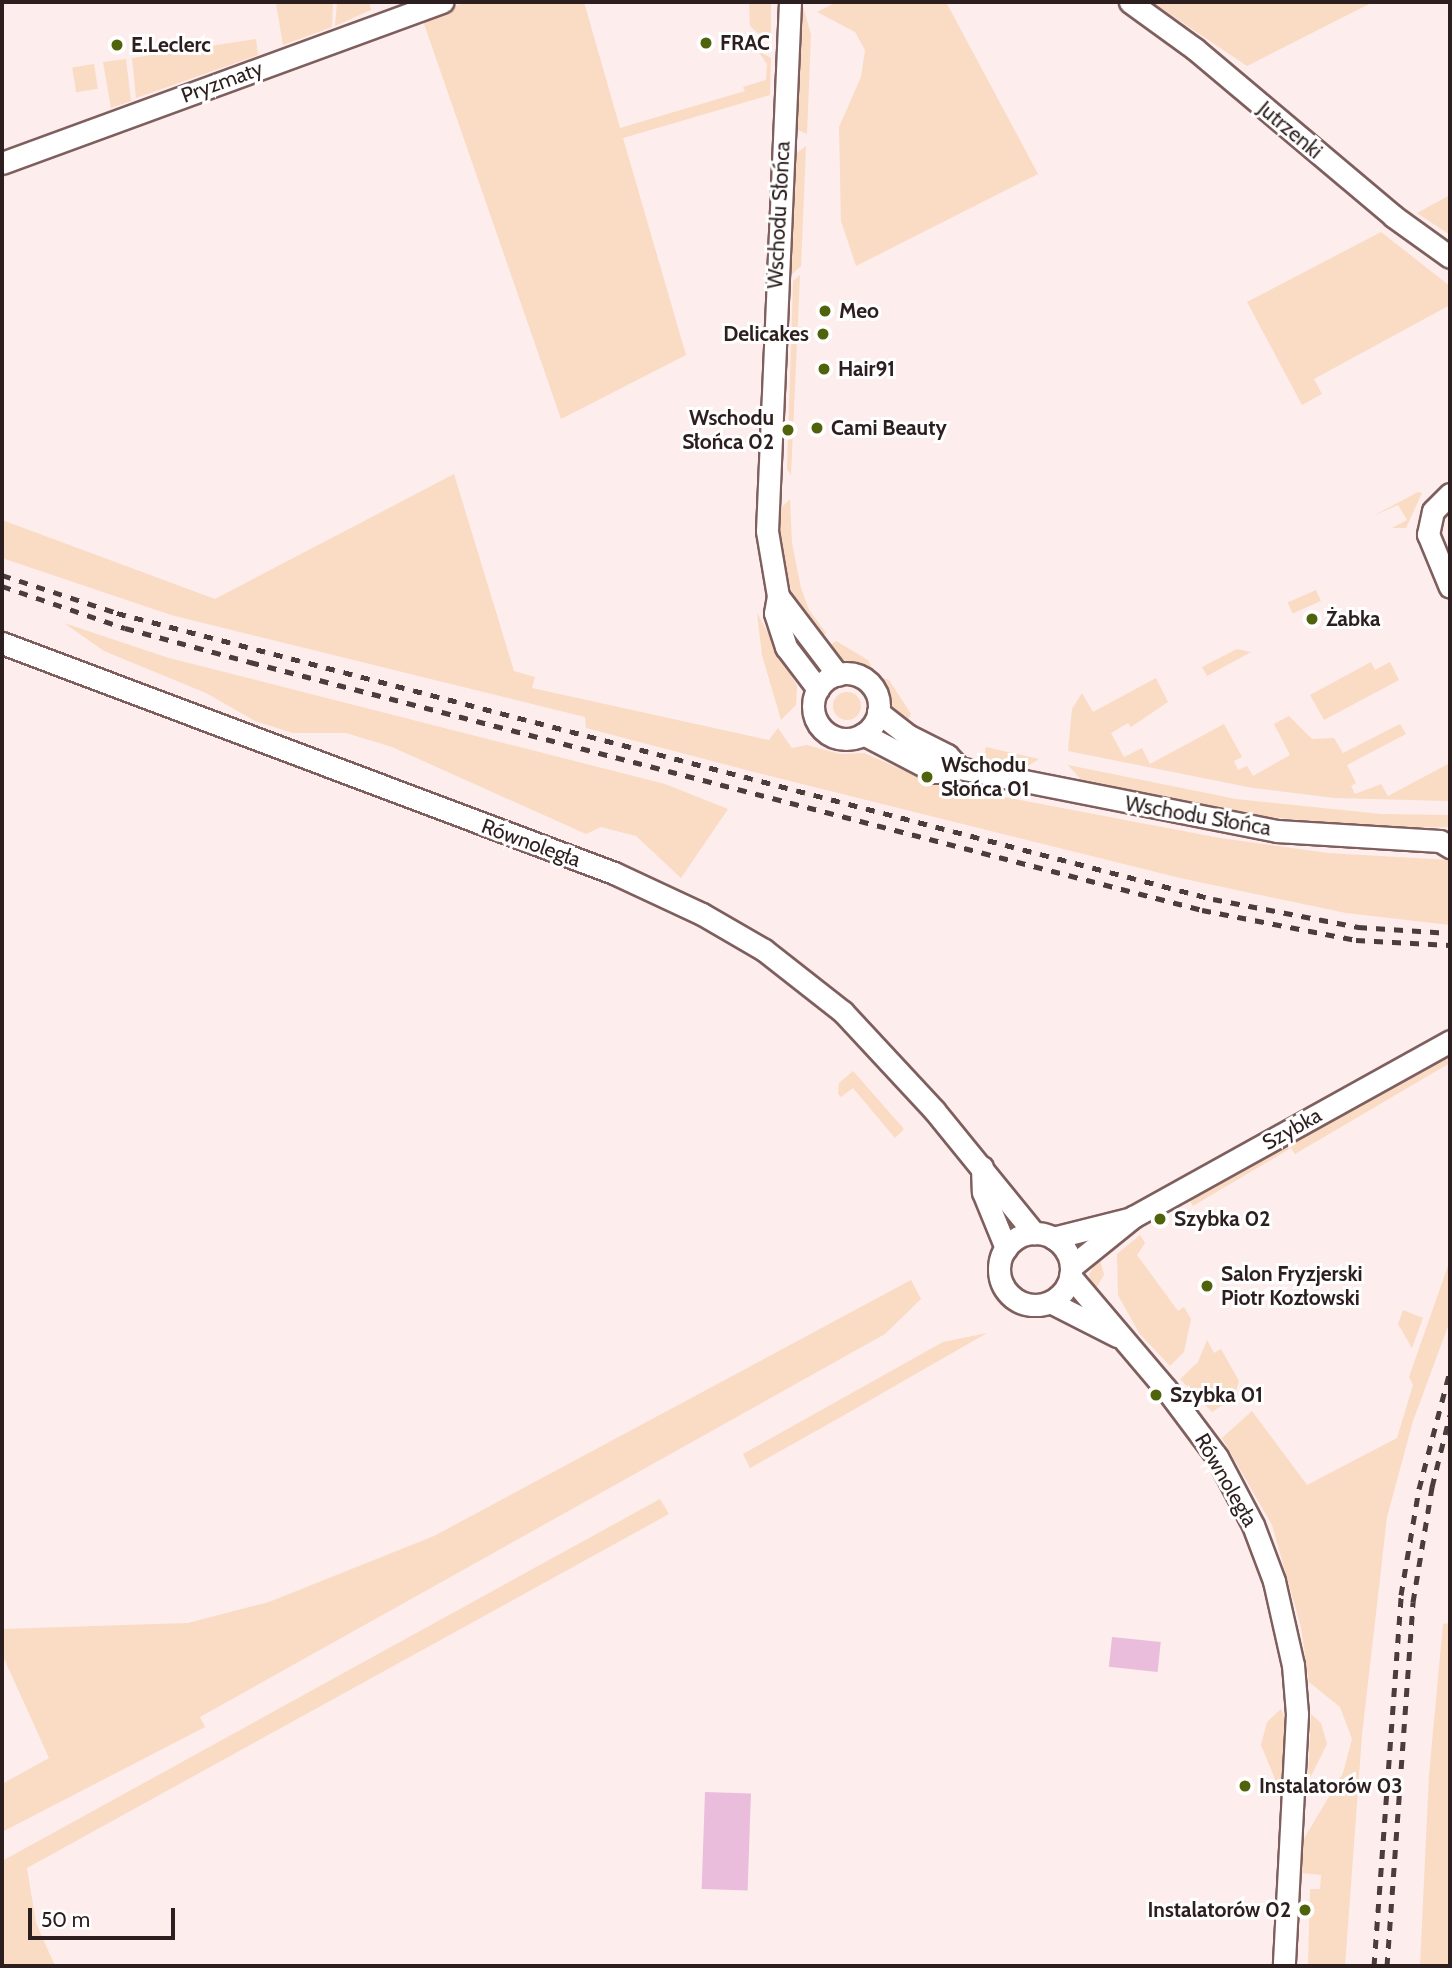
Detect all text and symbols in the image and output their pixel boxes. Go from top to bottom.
place label: FRAC [720,30,770,56]
place label: E.Leclerc [131,32,211,58]
marker: FRAC [698,35,714,51]
marker: E.Leclerc [109,37,125,53]
street label: Pryzmaty [178,56,266,108]
street label: Jutrzenki [1253,96,1327,164]
street label: Wschodu Słońca [763,141,795,289]
place label: Meo [839,298,879,324]
marker: Meo [817,303,833,319]
place label: Delicakes [723,321,809,347]
marker: Delicakes [815,326,831,342]
place label: Hair91 [838,356,895,382]
marker: Hair91 [816,361,832,377]
place label: Wschodu Słońca 02 [682,405,774,455]
place label: Cami Beauty [831,415,947,441]
marker: Cami Beauty [809,420,825,436]
marker: Wschodu Słońca 02 [780,422,796,438]
place label: Żabka [1326,606,1380,632]
marker: Żabka [1304,611,1320,627]
place label: Wschodu Słońca 01 [941,752,1029,802]
marker: Wschodu Słońca 01 [919,769,935,785]
street label: Wschodu Słońca [1123,791,1273,841]
street label: Równoległa [478,813,584,873]
street label: Szybka [1258,1103,1326,1155]
place label: Szybka 02 [1174,1206,1270,1232]
marker: Szybka 02 [1152,1211,1168,1227]
place label: Salon Fryzjerski Piotr Kozłowski [1221,1261,1363,1311]
marker: Salon Fryzjerski Piotr Kozłowski [1199,1278,1215,1294]
place label: Szybka 01 [1170,1382,1263,1408]
marker: Szybka 01 [1148,1387,1164,1403]
street label: Równoległa [1189,1429,1263,1531]
place label: Instalatorów 03 [1259,1773,1403,1799]
marker: Instalatorów 03 [1237,1778,1253,1794]
scale bar [32,1895,178,1939]
place label: Instalatorów 02 [1148,1897,1291,1923]
marker: Instalatorów 02 [1297,1902,1313,1918]
text: 50 m [41,1907,90,1932]

